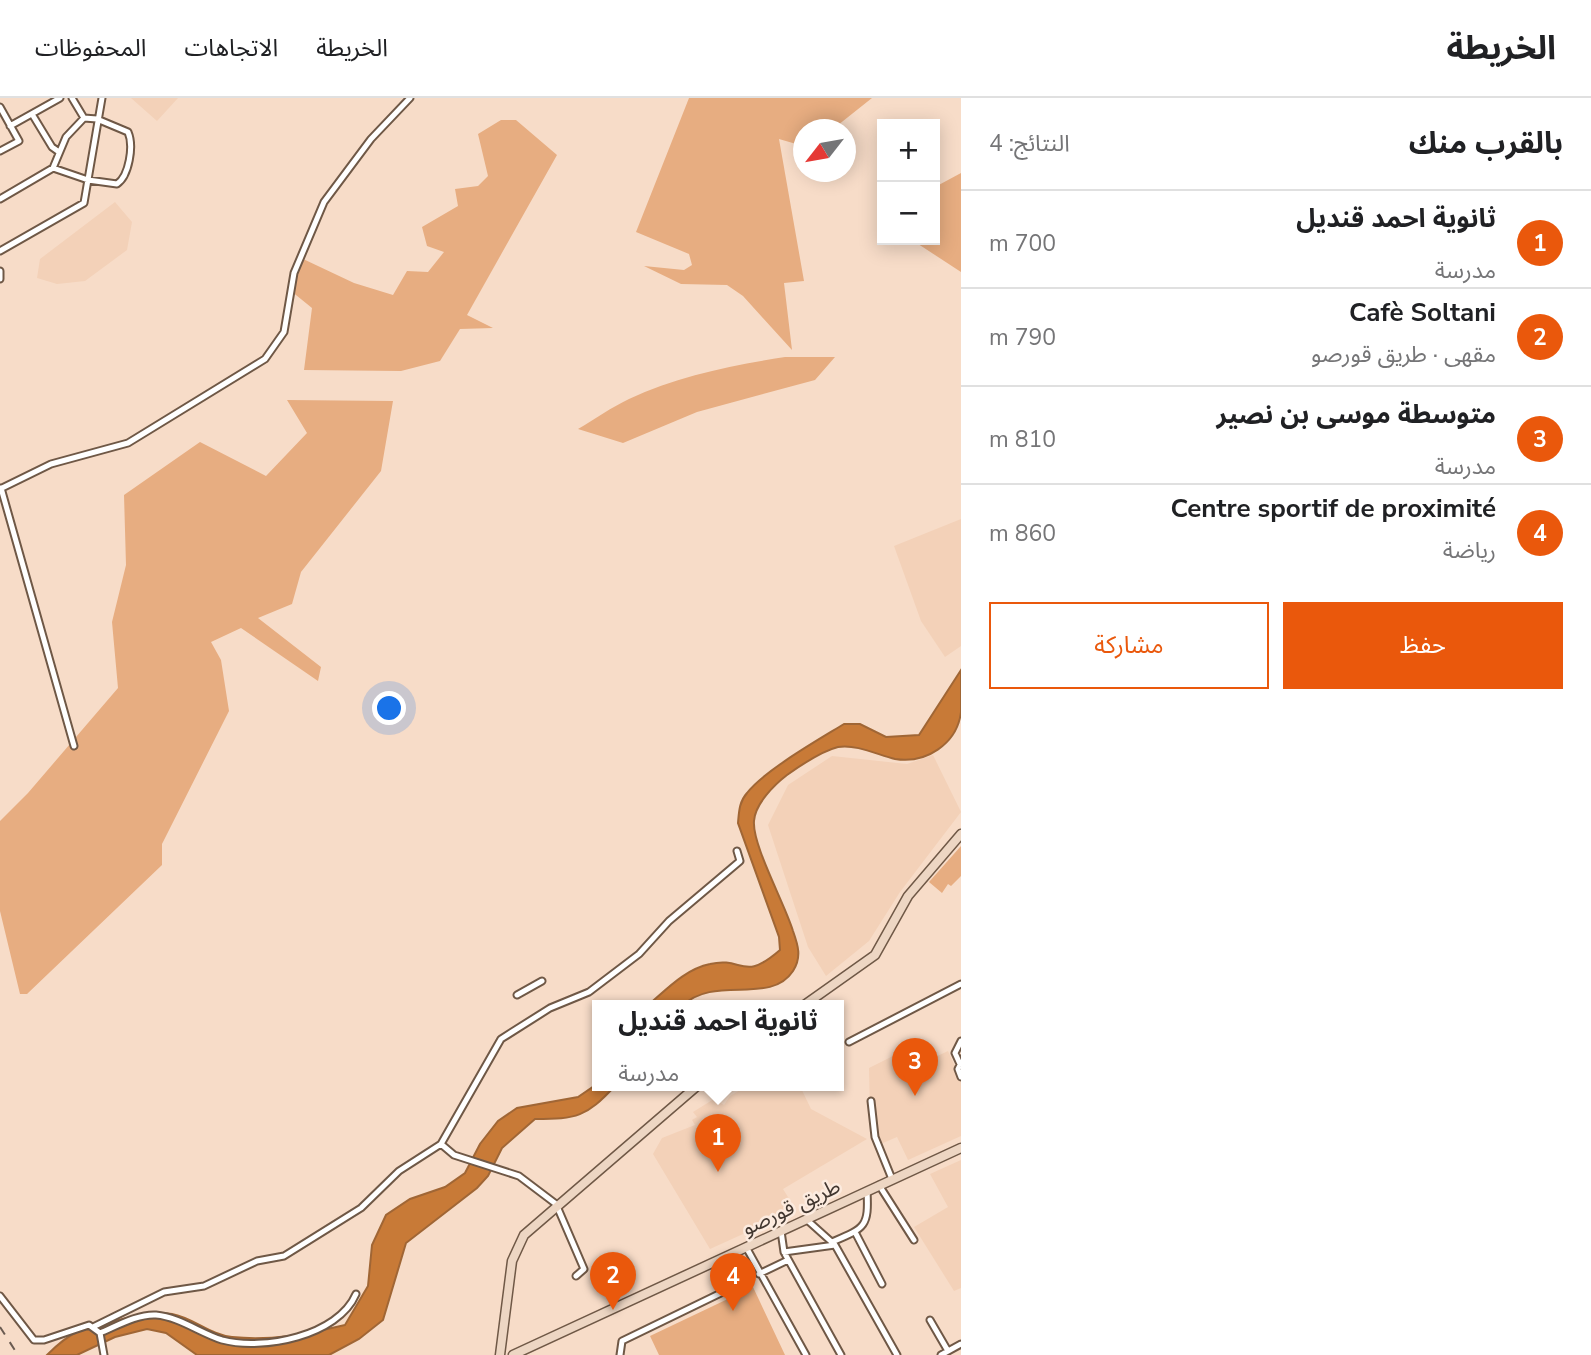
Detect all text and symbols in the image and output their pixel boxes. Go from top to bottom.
text: الخريطة [1446,26,1556,71]
text: المحفوظات [35,32,146,64]
text: الاتجاهات [184,32,278,64]
text: الخريطة [316,32,388,64]
north arrow [793,119,856,182]
map controls [877,119,940,245]
button: + [877,119,940,182]
text: بالقرب منك [1409,123,1563,164]
text: النتائج: 4 [989,128,1070,159]
button: − [877,182,940,245]
text: ثانوية احمد قنديل [1296,201,1496,236]
text: 700 m [989,228,1056,259]
text: 1 [1533,228,1547,259]
text: مدرسة [1435,255,1496,286]
text: Cafè Soltani [1349,295,1496,330]
text: 790 m [989,322,1056,353]
text: 2 [1533,322,1547,353]
text: مقهى · طريق قورصو [1311,339,1496,370]
text: متوسطة موسى بن نصير [1216,397,1496,432]
text: 810 m [989,424,1056,455]
text: 3 [1533,424,1547,455]
text: مدرسة [1435,451,1496,482]
text: Centre sportif de proximité [1170,491,1496,526]
text: 860 m [989,518,1056,549]
text: 4 [1533,518,1547,549]
text: رياضة [1443,535,1496,566]
button: مشاركة [989,602,1269,689]
button: حفظ [1283,602,1563,689]
your location [372,691,406,725]
popup [592,1000,844,1091]
text: ثانوية احمد قنديل [618,1004,818,1039]
pin: 3 [892,1038,938,1096]
text: مدرسة [618,1058,679,1089]
pin: 1 [695,1114,741,1172]
street label: طريق قورصو [737,1172,845,1242]
pin: 2 [590,1252,636,1310]
pin: 4 [710,1253,756,1311]

